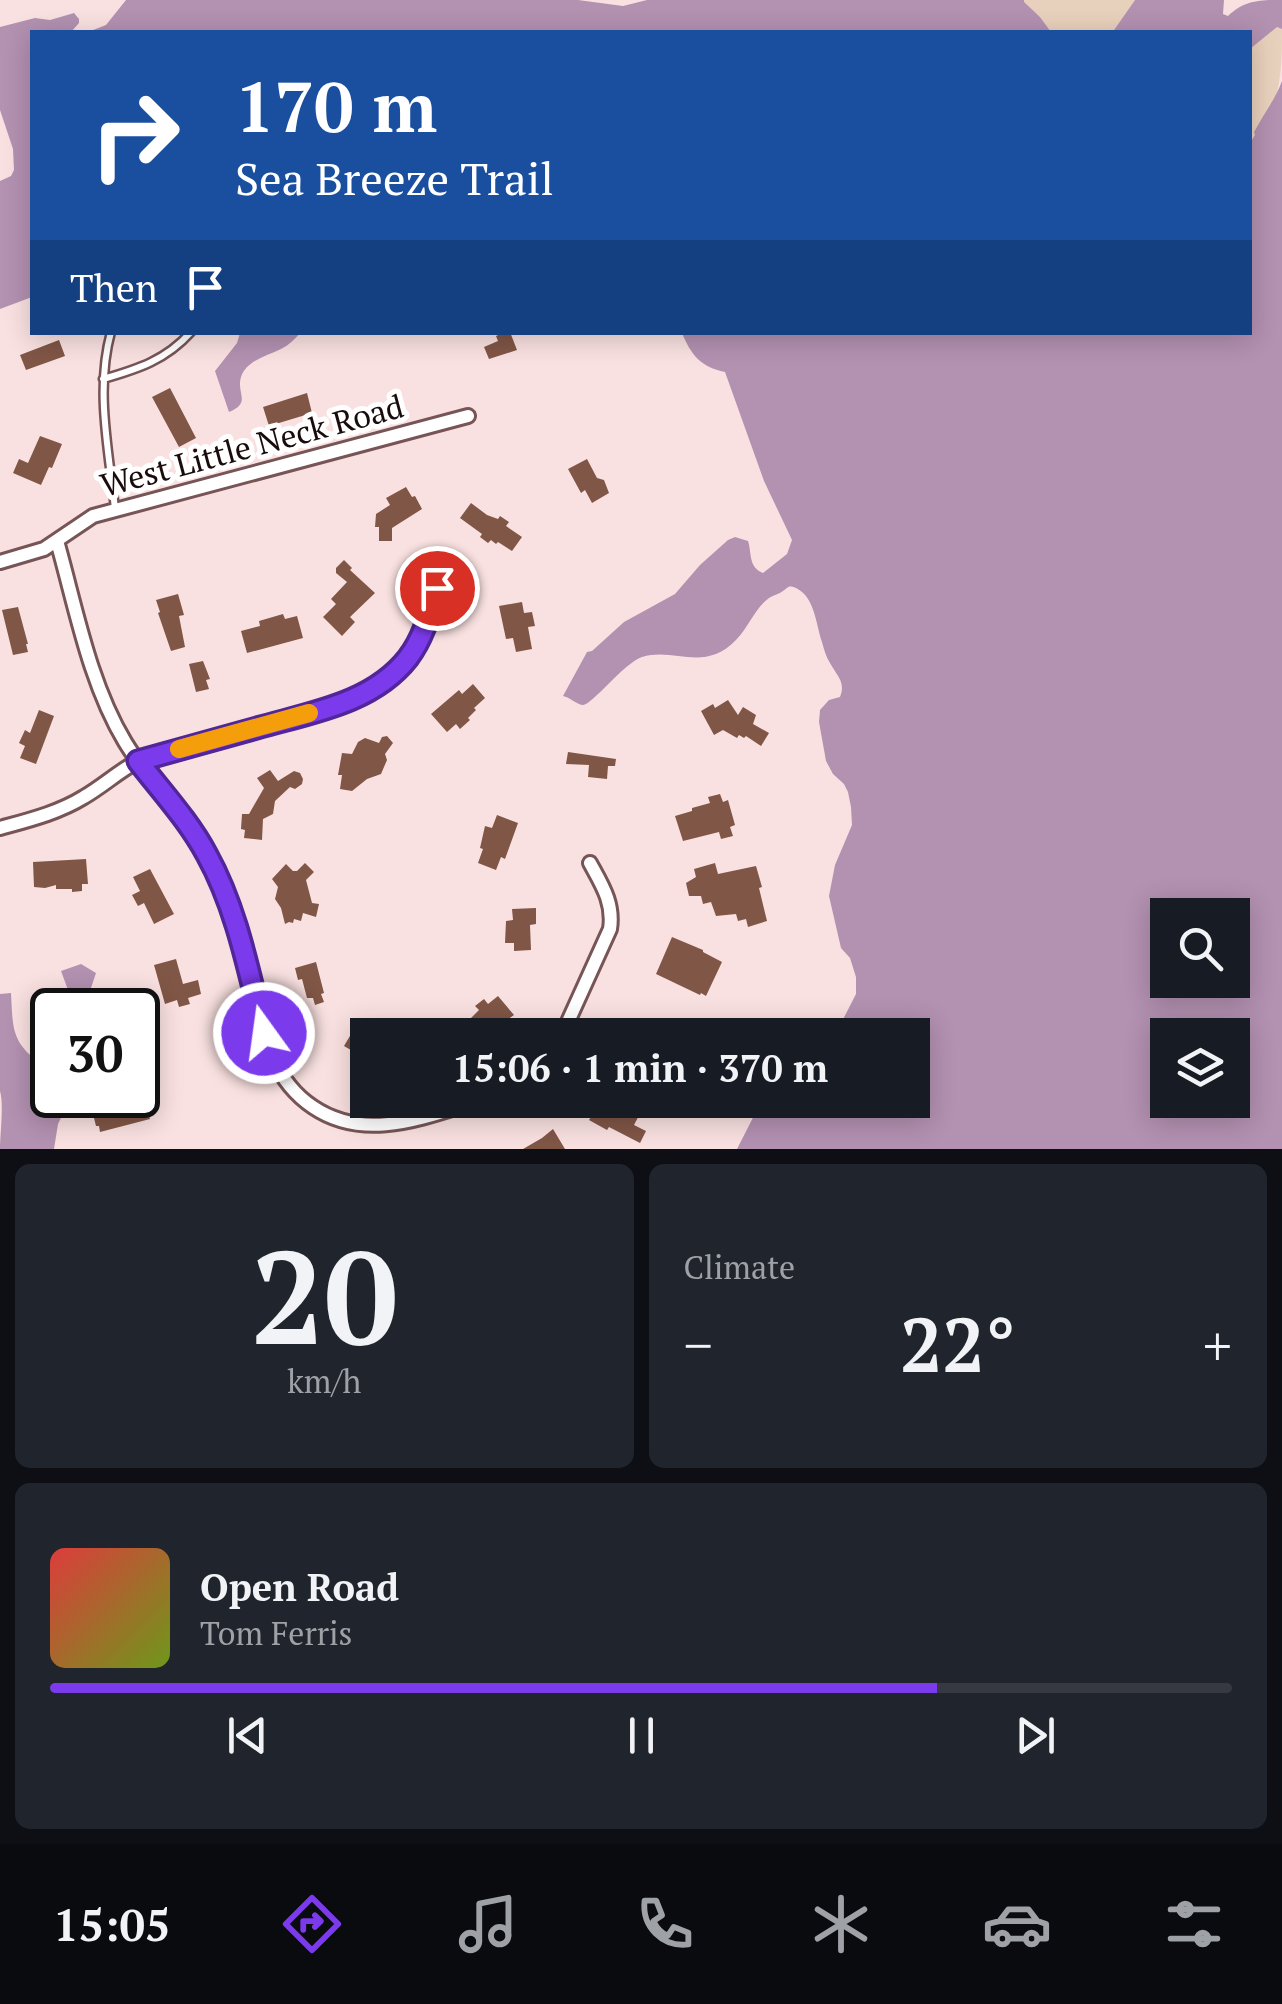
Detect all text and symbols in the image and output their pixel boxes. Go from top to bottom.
text: 170 m [235,59,437,152]
icon: right [70,70,200,200]
text: Sea Breeze Trail [235,148,554,208]
icon: arrive [178,260,233,315]
text: Then [70,263,158,313]
street label: West Little Neck Road [96,384,408,506]
pin [395,546,480,631]
icon: arrive [410,561,465,616]
map controls [1150,898,1250,1118]
button: search [1150,898,1250,998]
position arrow [212,981,316,1085]
speed limit sign: 30 [30,988,160,1118]
button: layers [1150,1018,1250,1118]
text: 15:06 · 1 min · 370 m [452,1043,828,1093]
text: 20 [251,1209,398,1381]
text: Climate [684,1246,795,1288]
text: 22° [900,1294,1016,1393]
text: − [684,1308,713,1381]
text: + [1203,1308,1232,1381]
text: km/h [287,1360,361,1402]
text: Open Road [200,1562,399,1612]
text: Tom Ferris [200,1612,352,1654]
icon: previous [220,1708,275,1763]
icon: pause [614,1708,669,1763]
icon: next [1008,1708,1063,1763]
icon: directions [277,1889,347,1959]
icon: music [453,1889,523,1959]
icon: phone [630,1889,700,1959]
icon: climate [806,1889,876,1959]
icon: car [982,1889,1052,1959]
icon: filters [1159,1889,1229,1959]
text: 15:05 [53,1894,170,1954]

